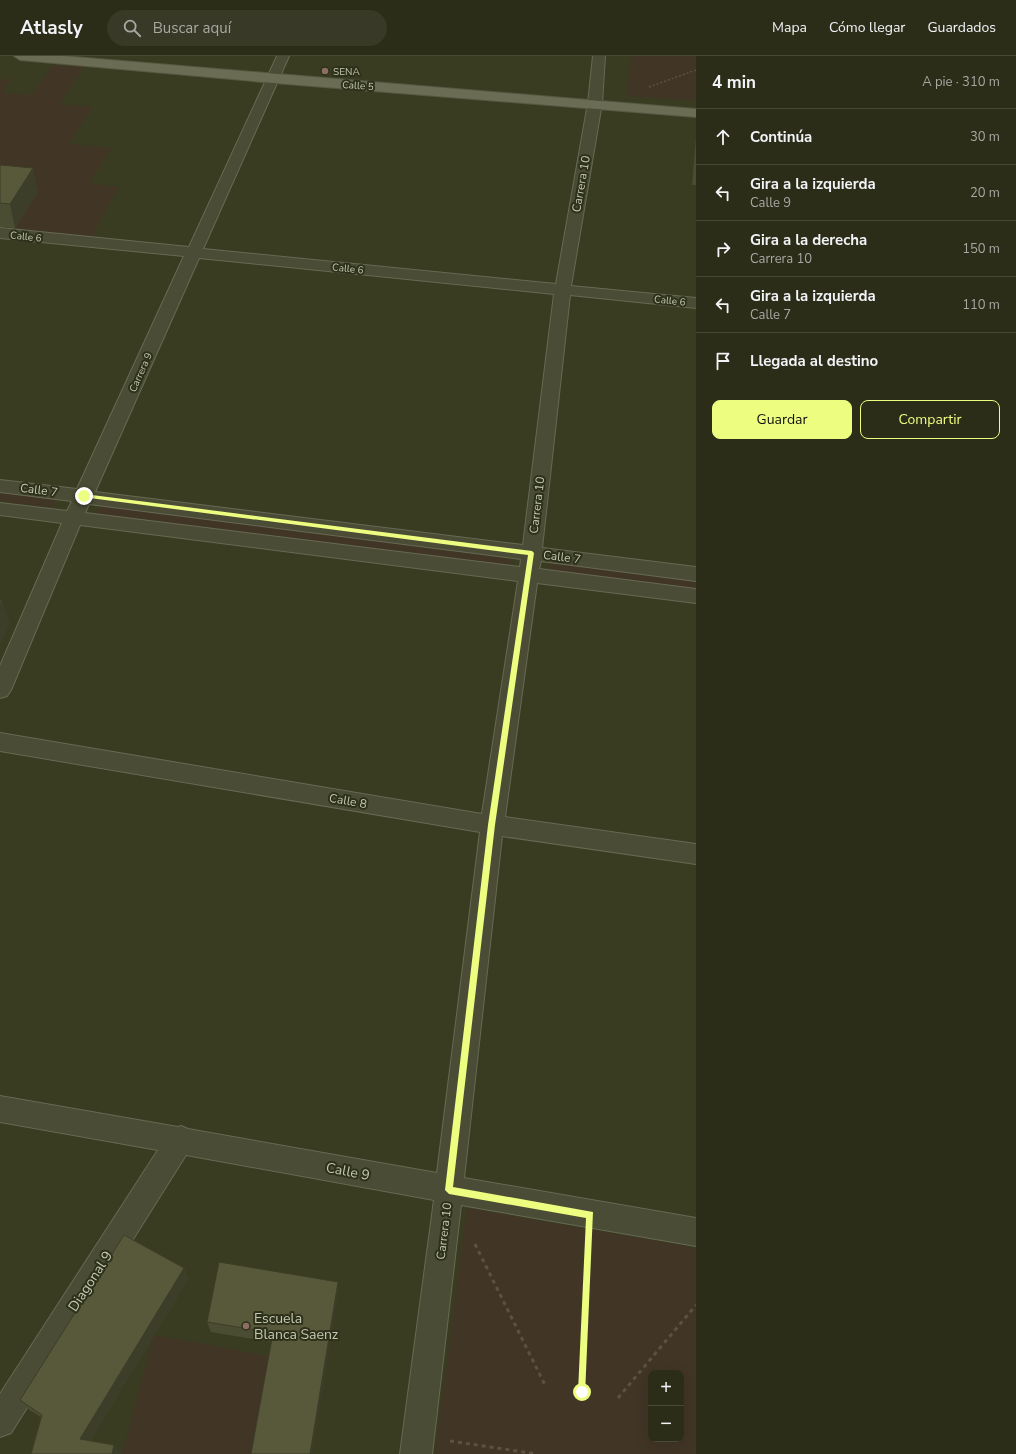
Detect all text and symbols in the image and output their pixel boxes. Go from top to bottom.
search box [107,10,387,46]
text: Atlasly [20,15,83,41]
icon: search [121,17,143,39]
text: Buscar aquí [153,18,231,38]
text: Mapa [772,18,807,37]
text: Cómo llegar [829,18,905,37]
text: Guardados [927,18,996,37]
place label: SENA [333,65,360,79]
marker: SENA [320,66,330,76]
text: 4 min [712,71,756,94]
text: A pie · 310 m [922,73,1000,91]
street label: Calle 5 [342,78,374,94]
icon: ahead [712,126,734,148]
text: Continúa [750,127,812,147]
text: 30 m [970,128,1000,146]
street label: Carrera 10 [568,154,594,214]
text: Gira a la izquierda [750,174,876,194]
icon: left [712,182,734,204]
text: 20 m [970,184,1000,202]
text: Calle 9 [750,194,791,212]
street label: Calle 6 [9,228,42,246]
text: Gira a la derecha [750,230,867,250]
icon: right [712,238,734,260]
text: 150 m [962,240,1000,258]
text: Carrera 10 [750,250,812,268]
street label: Calle 6 [331,260,364,278]
text: Gira a la izquierda [750,286,876,306]
street label: Calle 6 [653,292,686,310]
icon: left [712,294,734,316]
text: 110 m [962,296,1000,314]
text: Calle 7 [750,306,791,324]
icon: arrive [712,350,734,372]
street label: Carrera 9 [126,351,156,394]
text: Llegada al destino [750,351,878,371]
button: Guardar [712,400,852,439]
button: Compartir [860,400,1000,439]
street label: Carrera 10 [526,476,548,534]
street label: Calle 7 [19,480,59,500]
route end [75,487,93,505]
street label: Calle 7 [542,547,582,567]
street label: Calle 8 [328,790,368,812]
street label: Calle 9 [324,1158,371,1185]
street label: Carrera 10 [433,1202,455,1260]
street label: Diagonal 9 [64,1247,117,1315]
place label: Escuela Blanca Saenz [254,1309,339,1344]
marker: Escuela Blanca Saenz [241,1321,251,1331]
map controls [648,1370,684,1442]
button: + [648,1370,684,1406]
route start [573,1383,591,1401]
button: − [648,1406,684,1442]

